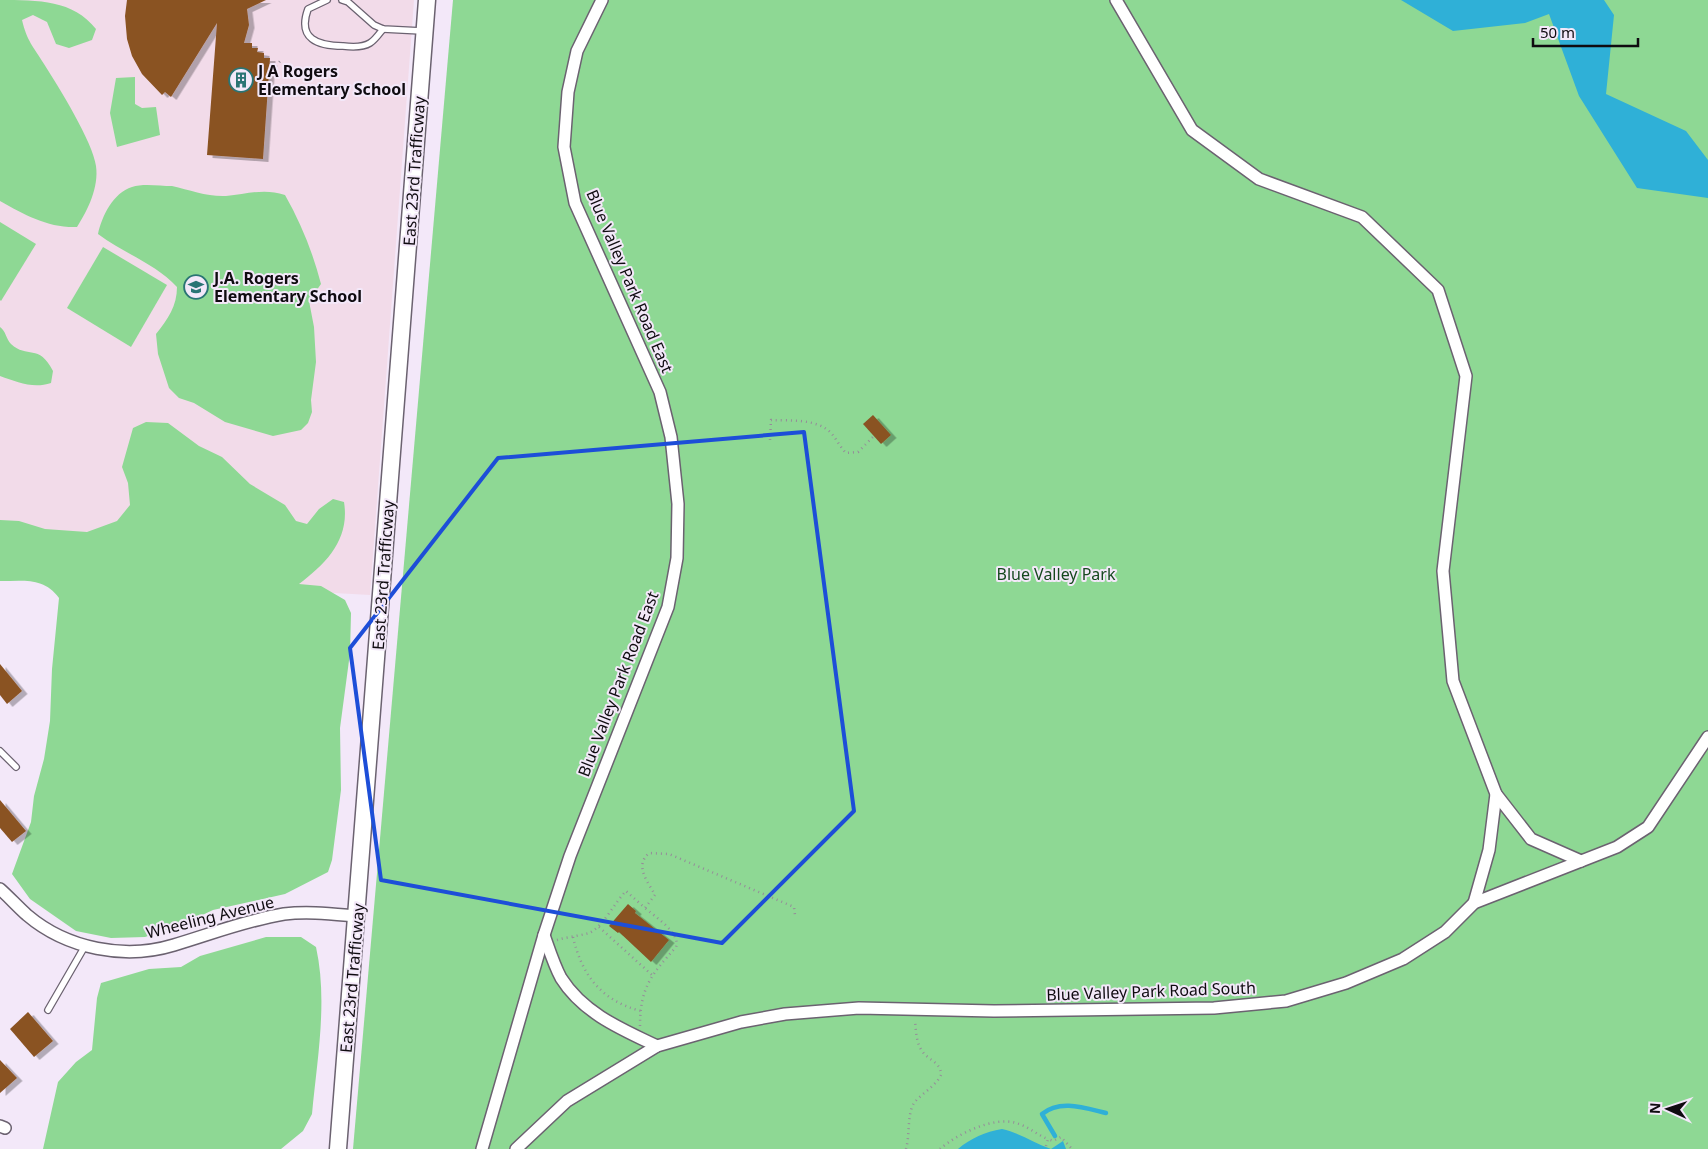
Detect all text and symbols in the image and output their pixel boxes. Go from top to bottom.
scale bar [1533,15,1638,47]
text: 50 m [1540,22,1575,42]
place label: J A Rogers Elementary School [256,60,406,100]
building icon: J A Rogers Elementary School [228,67,254,93]
street label: East 23rd Trafficway [398,95,430,247]
street label: Blue Valley Park Road East [581,186,679,376]
place label: J.A. Rogers Elementary School [212,267,362,307]
school or university icon: J.A. Rogers Elementary School [183,274,209,300]
street label: East 23rd Trafficway [367,499,399,651]
park label: Blue Valley Park [997,563,1116,585]
street label: Blue Valley Park Road East [572,588,664,780]
street label: Wheeling Avenue [144,890,276,944]
street label: East 23rd Trafficway [335,902,370,1054]
street label: Blue Valley Park Road South [1046,976,1256,1006]
north arrow [1643,1084,1693,1134]
text: N [1645,1102,1664,1114]

